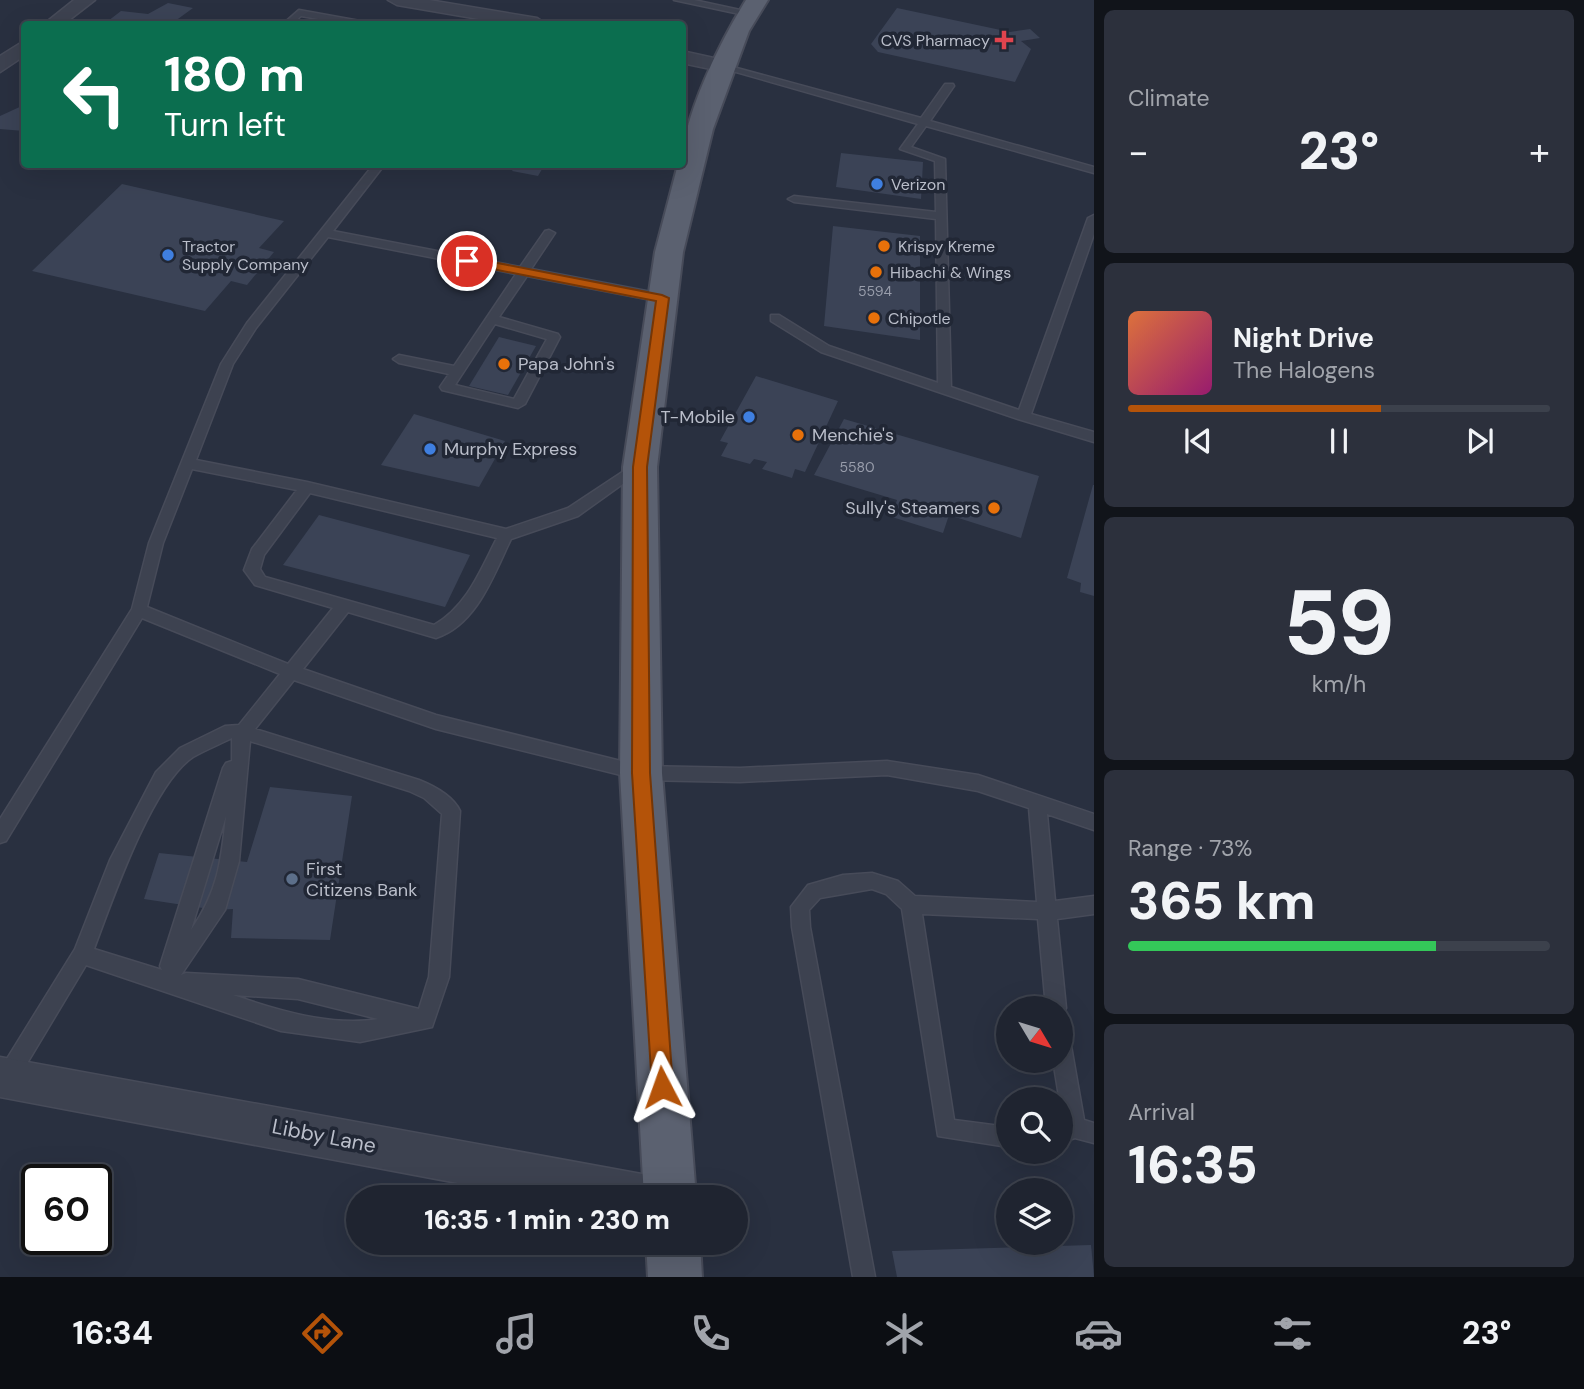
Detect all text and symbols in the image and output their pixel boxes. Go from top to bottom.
place label: CVS Pharmacy [881,30,990,51]
marker: CVS Pharmacy [996,32,1012,48]
text: 180 m [164,42,305,106]
icon: left [49,49,140,140]
text: Climate [1128,83,1210,113]
text: Turn left [164,104,286,146]
text: 23° [1299,117,1379,185]
text: − [1128,127,1149,177]
text: + [1529,127,1550,177]
place label: Verizon [891,174,946,195]
marker: Verizon [869,176,885,192]
pin [437,231,497,291]
place label: Tractor Supply Company [182,236,309,275]
place label: Krispy Kreme [898,236,995,257]
marker: Krispy Kreme [876,238,892,254]
icon: arrive [448,242,486,280]
marker: Tractor Supply Company [160,247,176,263]
place label: Hibachi & Wings [890,262,1011,283]
marker: Hibachi & Wings [868,264,884,280]
house number: 5594 [858,282,892,300]
place label: Chipotle [888,308,951,329]
marker: Chipotle [866,310,882,326]
text: Night Drive [1233,321,1374,355]
place label: Papa John's [518,352,615,376]
text: The Halogens [1233,355,1375,385]
marker: Papa John's [496,356,512,372]
place label: T-Mobile [660,405,735,429]
marker: T-Mobile [741,409,757,425]
icon: previous [1179,422,1217,460]
icon: pause [1320,422,1358,460]
icon: next [1461,422,1499,460]
place label: Menchie's [812,423,894,447]
marker: Menchie's [790,427,806,443]
place label: Murphy Express [444,437,577,461]
marker: Murphy Express [422,441,438,457]
house number: 5580 [839,458,875,476]
place label: Sully's Steamers [845,496,980,520]
marker: Sully's Steamers [986,500,1002,516]
text: 59 [1283,564,1395,682]
text: km/h [1312,669,1366,699]
text: Range · 73% [1128,833,1252,863]
place label: First Citizens Bank [306,857,417,902]
text: 365 km [1128,867,1316,935]
marker: First Citizens Bank [284,871,300,887]
north arrow [996,996,1073,1073]
map controls [996,996,1073,1255]
position arrow [625,1050,699,1124]
button: search [996,1087,1073,1164]
text: Arrival [1128,1097,1195,1127]
street label: Libby Lane [270,1112,378,1160]
text: 16:35 [1128,1131,1258,1199]
speed limit sign: 60 [21,1164,112,1255]
button: layers [996,1178,1073,1255]
text: 16:35 · 1 min · 230 m [424,1203,670,1237]
icon: directions [298,1309,347,1358]
icon: music [492,1309,541,1358]
icon: phone [686,1309,735,1358]
icon: climate [880,1309,929,1358]
icon: car [1074,1309,1123,1358]
icon: filters [1268,1309,1317,1358]
text: 16:34 [73,1312,153,1354]
text: 23° [1462,1312,1511,1354]

